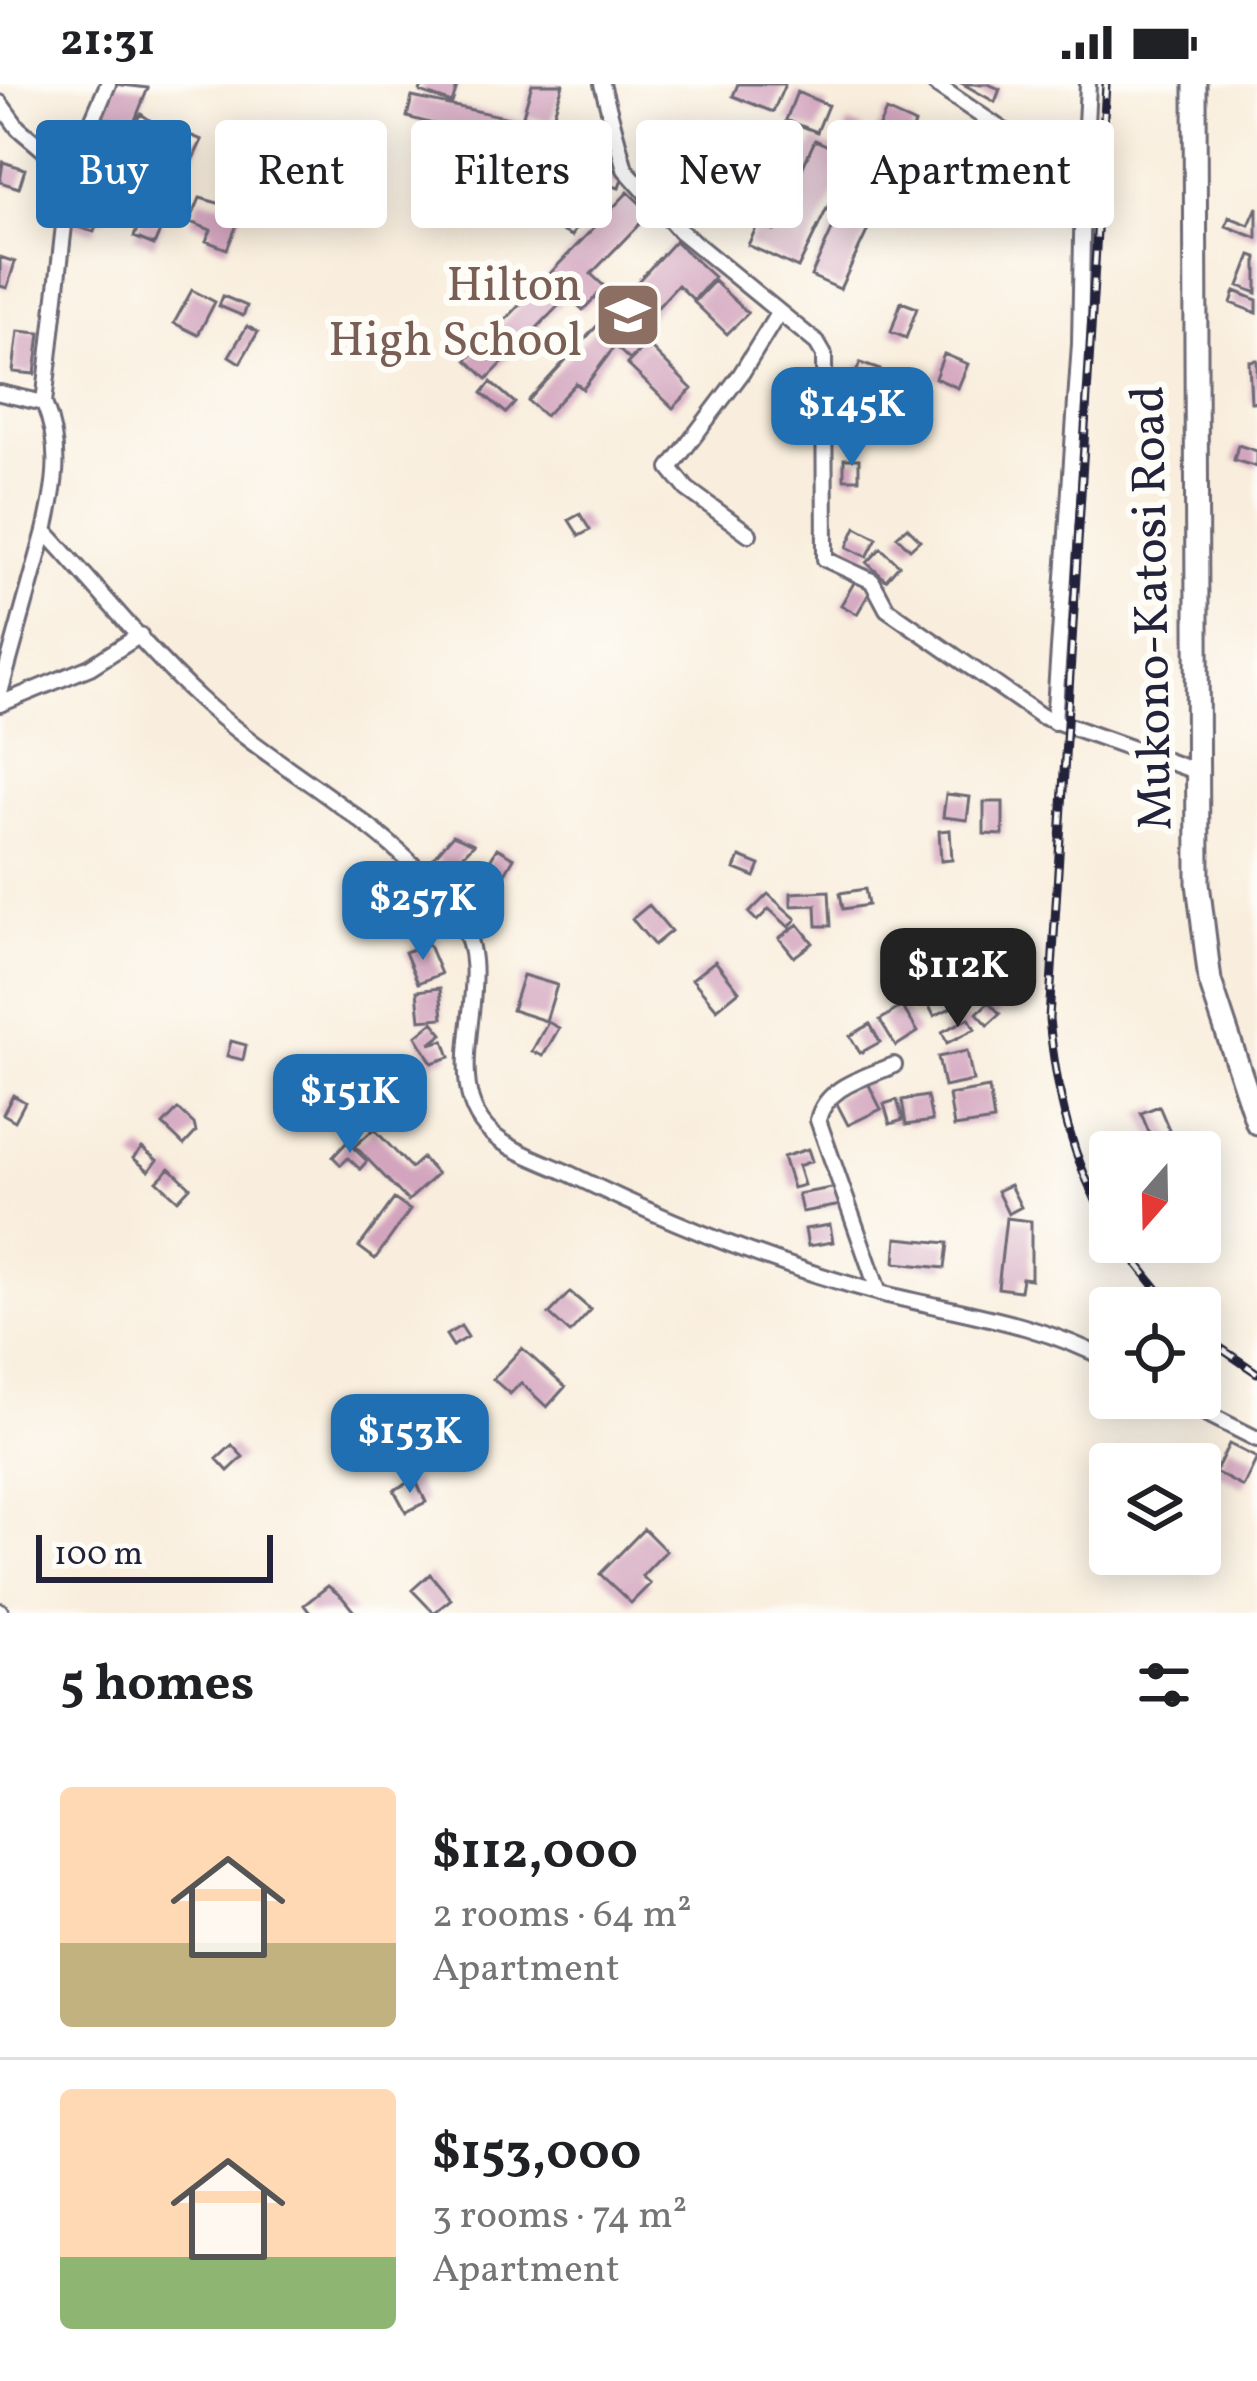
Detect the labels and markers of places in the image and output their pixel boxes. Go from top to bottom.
place label: Hilton High School [328,254,582,376]
school or university icon: Hilton High School [593,280,663,350]
pin: $145K [768,367,936,469]
pin: $257K [339,861,507,963]
pin: $112K [874,928,1042,1030]
pin: $151K [266,1054,434,1156]
pin: $153K [326,1394,494,1496]

